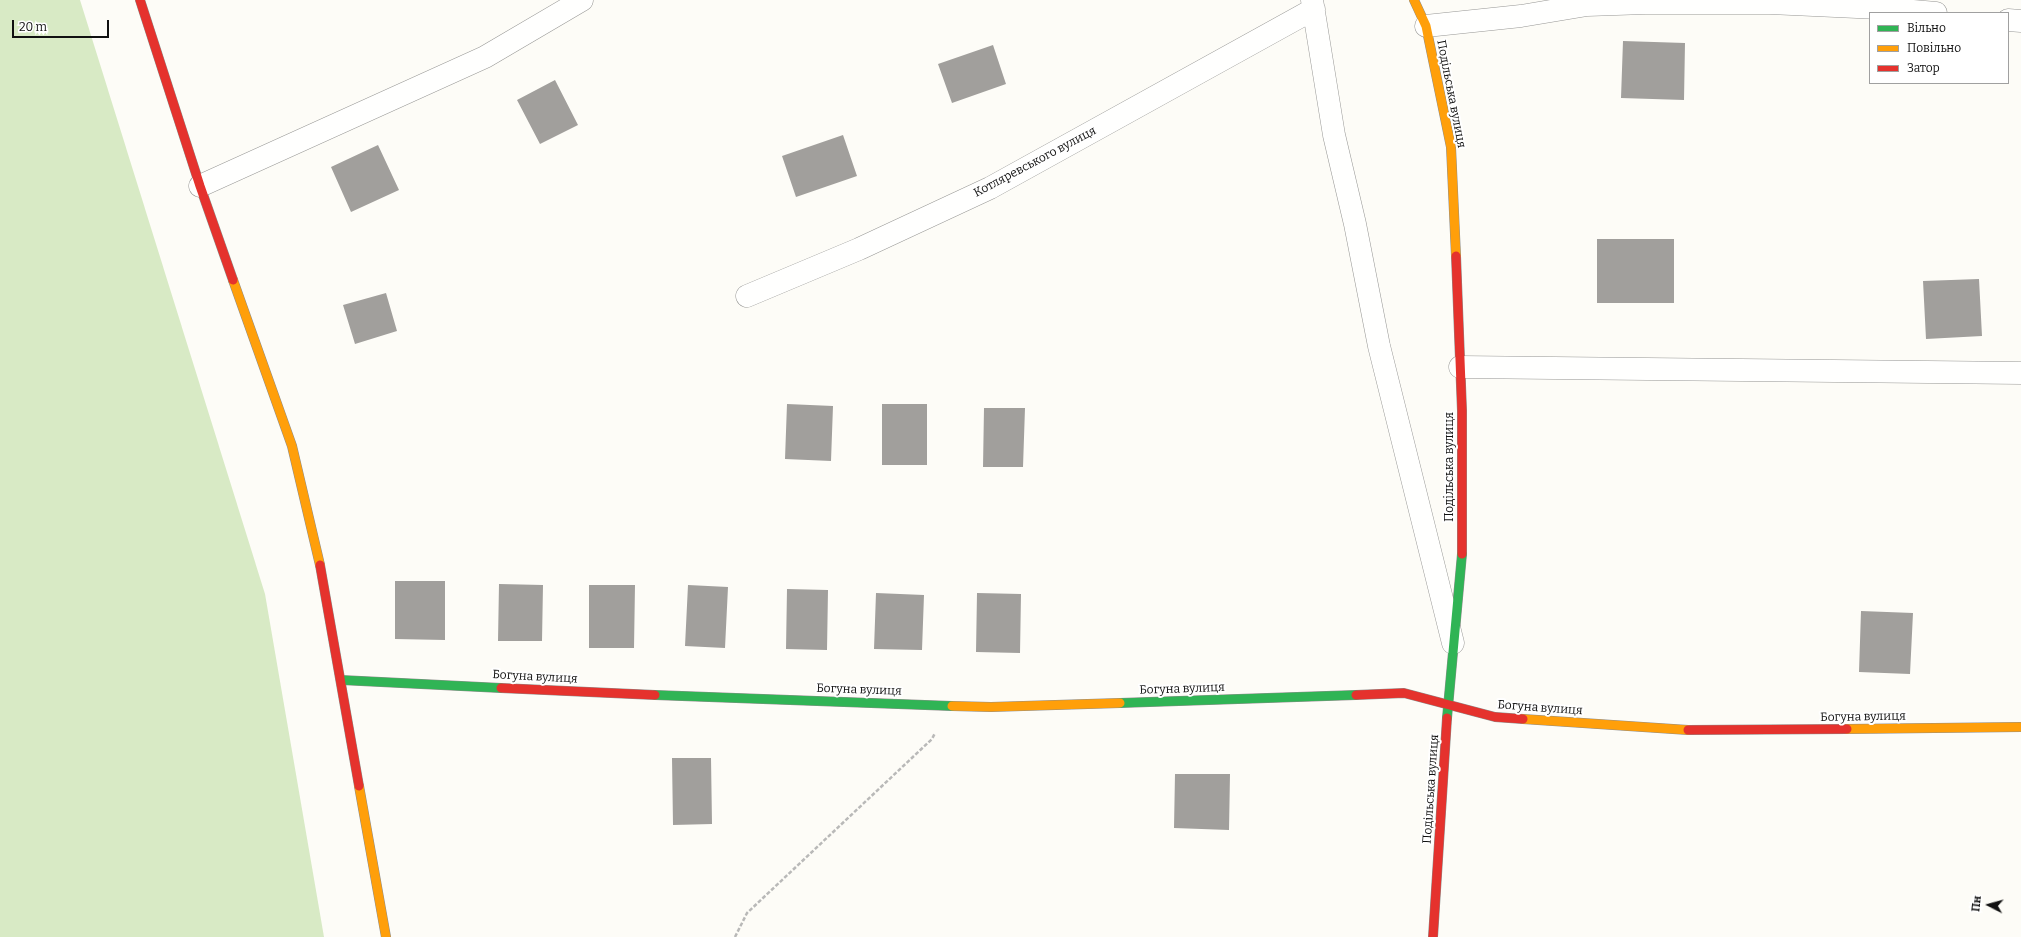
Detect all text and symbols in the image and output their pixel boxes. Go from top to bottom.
scale bar [14,12,111,38]
legend [1869,12,2009,84]
text: 20 m [19,20,47,34]
text: Вільно [1907,21,1946,35]
street label: Подільська вулиця [1433,39,1469,149]
text: Повільно [1907,41,1961,55]
text: Затор [1907,61,1940,75]
street label: Котляревського вулиця [971,124,1099,200]
street label: Подільська вулиця [1443,412,1457,522]
street label: Богуна вулиця [492,668,578,686]
street label: Богуна вулиця [1139,680,1225,698]
street label: Богуна вулиця [816,681,902,699]
street label: Богуна вулиця [1497,698,1583,718]
street label: Богуна вулиця [1820,709,1906,725]
street label: Подільська вулиця [1420,734,1442,844]
north arrow [1969,885,2009,925]
text: Пн [1969,895,1984,912]

